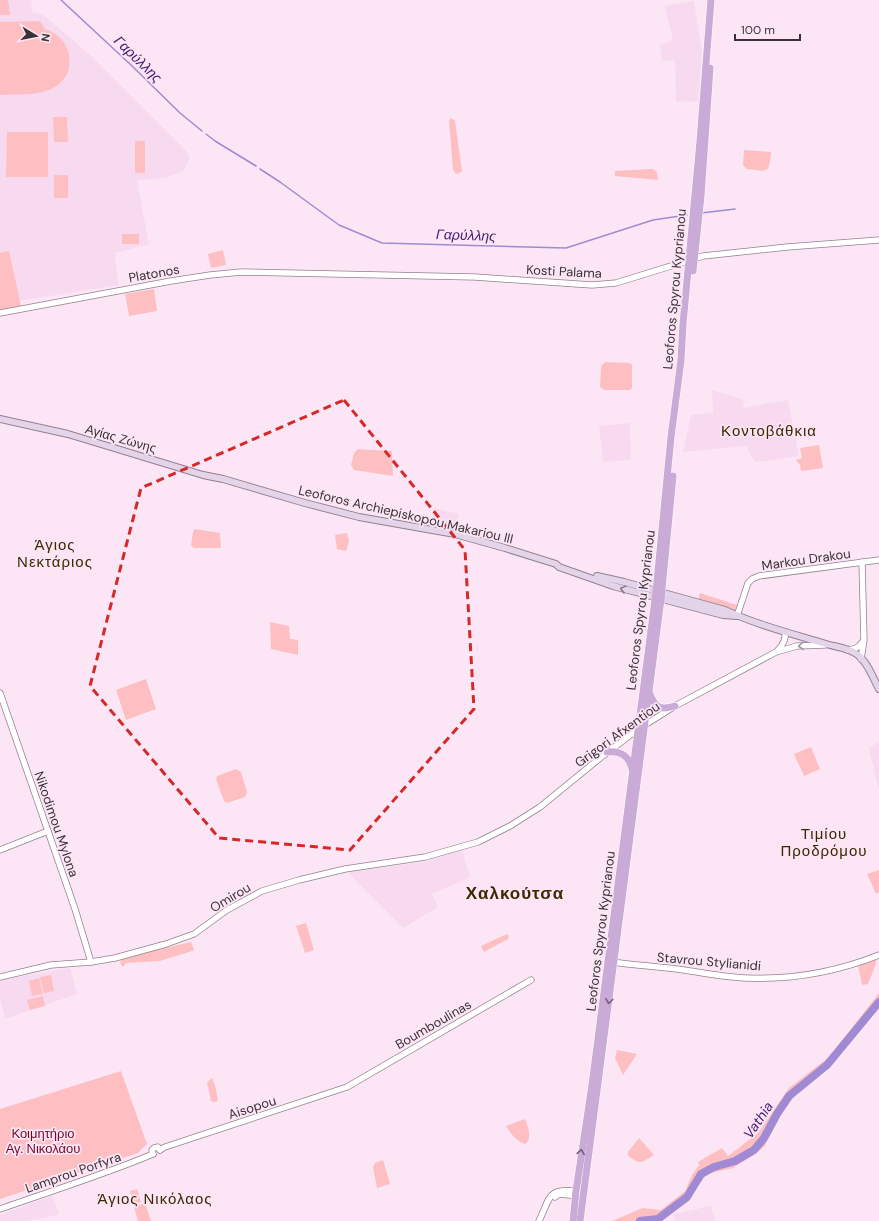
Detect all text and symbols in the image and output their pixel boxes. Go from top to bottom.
north arrow [16,16,56,56]
scale bar [735,16,800,42]
text: 100 m [741,22,775,38]
water label: Γαρύλλης [110,32,166,86]
text: N [38,33,53,43]
street label: Leoforos Spyrou Kyprianou [659,208,690,370]
water label: Γαρύλλης [436,225,497,245]
street label: Platonos [127,261,181,286]
street label: Kosti Palama [526,261,602,282]
street label: Αγίας Ζώνης [83,420,158,457]
district label: Κοντοβάθκια [721,421,817,441]
street label: Leoforos Archiepiskopou Makariou III [297,481,515,548]
street label: Leoforos Spyrou Kyprianou [622,529,659,691]
district label: Άγιος Νεκτάριος [17,535,93,572]
street label: Markou Drakou [761,545,852,574]
one-way arrow [620,585,627,594]
one-way arrow [798,641,804,650]
street label: Grigori Afxentiou [571,698,663,771]
street label: Nikodimou Mylona [30,769,83,879]
district label: Τιμίου Προδρόμου [780,824,868,861]
street label: Leoforos Spyrou Kyprianou [582,850,619,1012]
street label: Omirou [207,879,254,916]
district label: Χαλκούτσα [466,882,564,904]
street label: Stavrou Stylianidi [656,948,762,975]
street label: Boumboulinas [392,996,474,1053]
one-way arrow [605,998,614,1004]
street label: Aisopou [226,1092,278,1123]
water label: Vathia [739,1098,777,1142]
park label: Κοιμητήριο Αγ. Νικολάου [6,1125,80,1157]
street label: Lamprou Porfyra [23,1148,123,1197]
one-way arrow [576,1149,585,1155]
district label: Άγιος Νικόλαος [97,1189,213,1209]

